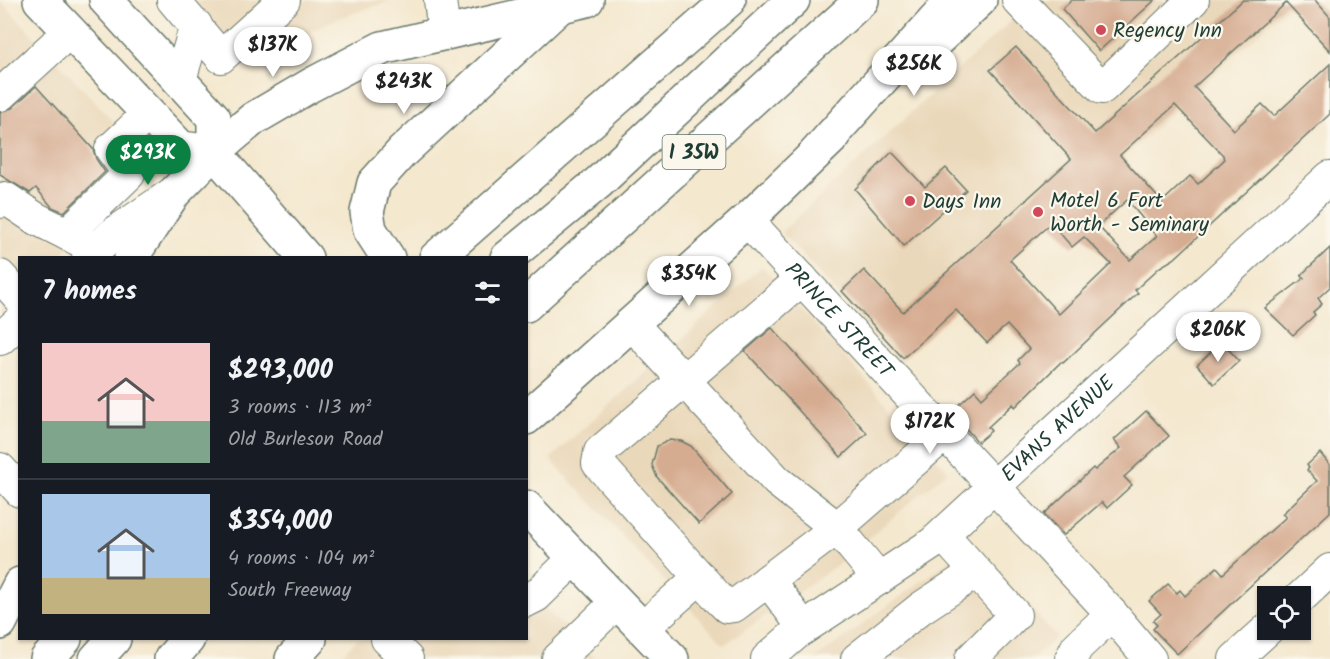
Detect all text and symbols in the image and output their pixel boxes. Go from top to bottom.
place label: Regency Inn [1113,15,1222,48]
marker: Regency Inn [1094,23,1108,37]
pin: $137K [231,27,315,78]
text: $137K [248,30,298,62]
pin: $256K [872,46,956,97]
text: $256K [886,49,942,81]
pin: $243K [362,64,446,115]
text: $243K [375,67,433,99]
pin: $293K [106,135,190,186]
road number: I 35W [662,135,726,169]
text: $293K [120,138,176,170]
place label: Motel 6 Fort Worth - Seminary [1050,185,1209,242]
place label: Days Inn [922,186,1002,219]
marker: Days Inn [903,194,917,208]
marker: Motel 6 Fort Worth - Seminary [1031,205,1045,219]
street label: PRINCE STREET [776,255,902,388]
pin: $354K [647,256,731,307]
text: $354K [661,259,717,291]
text: 7 homes [42,271,137,313]
icon: filters [471,276,504,309]
pin: $206K [1176,312,1260,363]
text: $206K [1190,315,1246,347]
text: $293,000 [228,350,333,392]
icon: home [90,367,162,439]
street label: EVANS AVENUE [994,368,1124,491]
text: 3 rooms · 113 m² [228,392,371,424]
pin: $172K [888,404,972,455]
text: $172K [904,407,956,439]
text: Old Burleson Road [228,424,382,456]
text: $354,000 [228,501,332,543]
icon: home [90,518,162,590]
text: 4 rooms · 104 m² [228,543,374,575]
text: South Freeway [228,575,351,607]
map controls [1257,586,1311,640]
button: locate [1257,586,1311,640]

